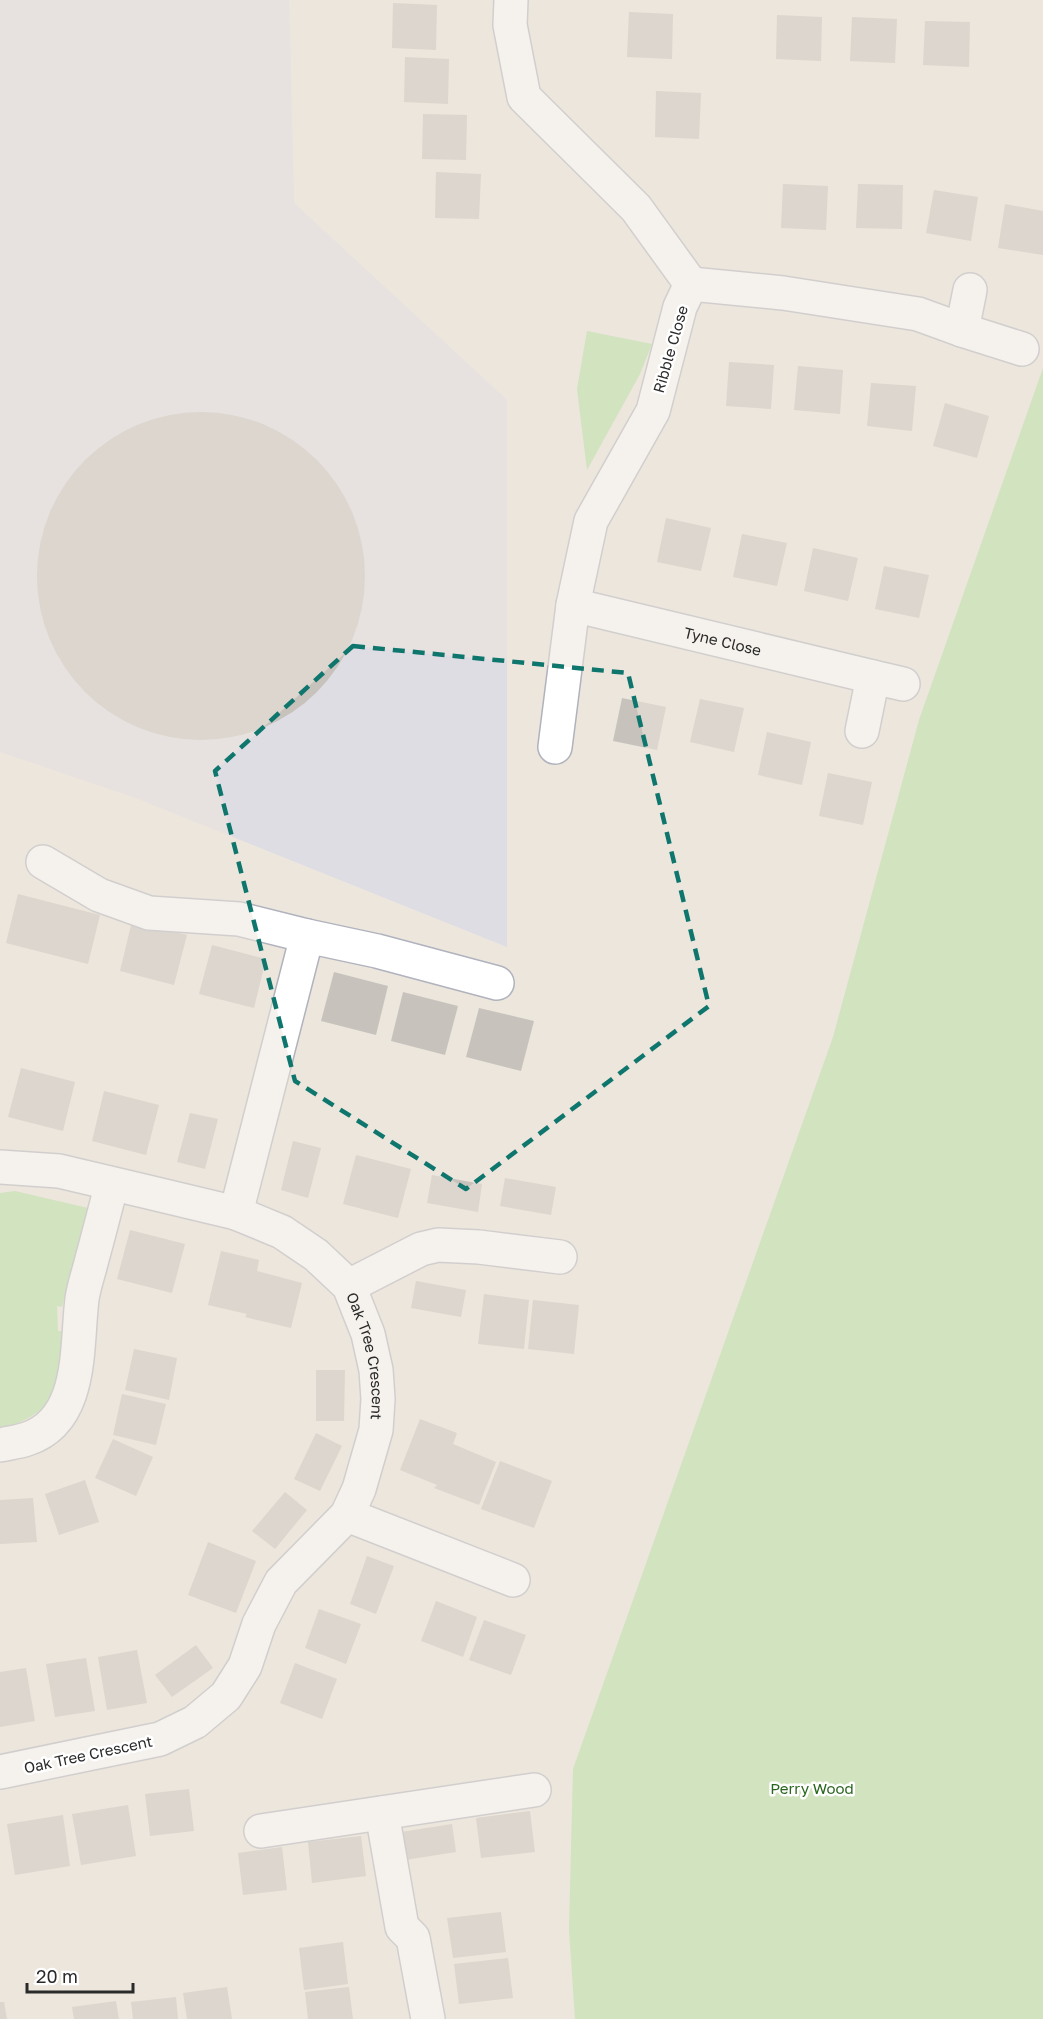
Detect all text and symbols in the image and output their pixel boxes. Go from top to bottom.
street label: Ribble Close [649,303,691,395]
street label: Tyne Close [682,623,763,659]
street label: Oak Tree Crescent [343,1289,387,1420]
street label: Oak Tree Crescent [22,1732,154,1776]
park label: Perry Wood [770,1779,854,1797]
scale bar [27,1956,134,1994]
text: 20 m [36,1965,78,1987]

